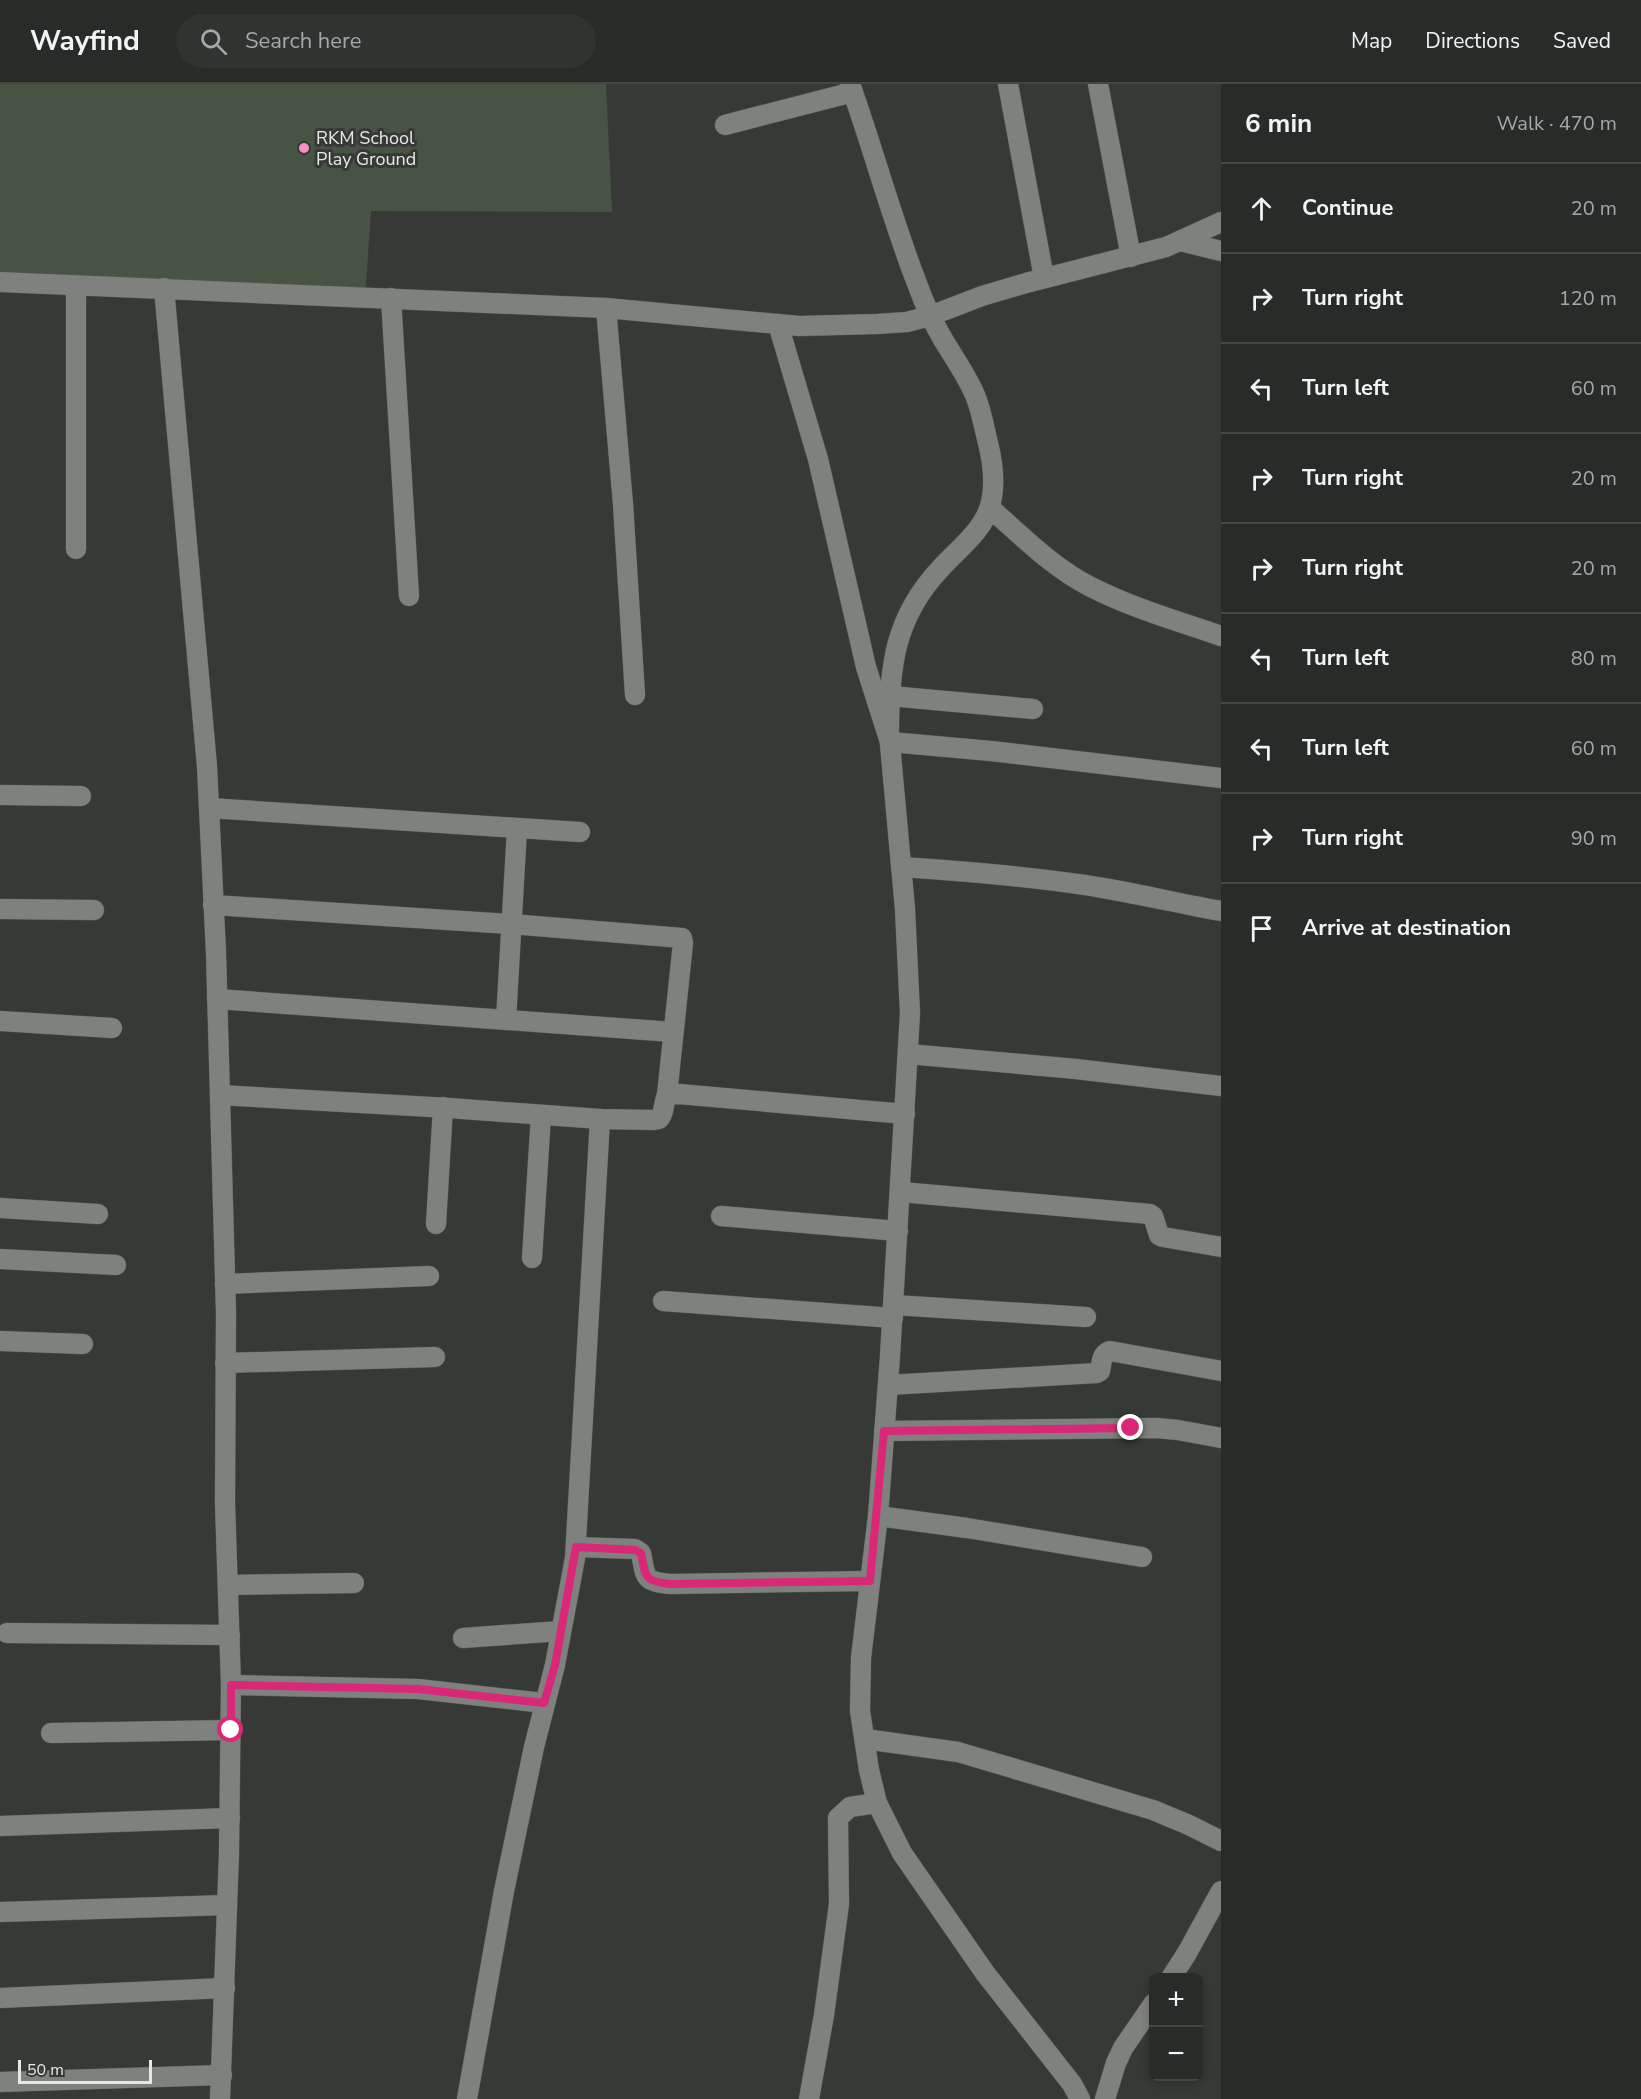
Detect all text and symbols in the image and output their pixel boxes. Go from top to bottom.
search box [176,14,596,68]
text: Wayfind [30,22,140,60]
icon: search [197,25,230,58]
text: Search here [245,26,362,56]
text: Map [1351,27,1392,55]
text: Directions [1425,27,1520,55]
text: Saved [1553,27,1611,55]
text: 6 min [1245,106,1312,141]
text: Walk · 470 m [1497,110,1617,137]
place label: RKM School Play Ground [316,126,416,171]
marker: RKM School Play Ground [297,141,311,155]
icon: ahead [1245,192,1278,225]
text: Continue [1302,193,1393,223]
text: 20 m [1571,195,1617,222]
icon: right [1245,282,1278,315]
text: Turn right [1302,283,1403,313]
text: 120 m [1559,285,1617,312]
icon: left [1245,372,1278,405]
text: Turn left [1302,373,1389,403]
text: 60 m [1571,375,1617,402]
icon: right [1245,462,1278,495]
text: Turn right [1302,463,1403,493]
text: 20 m [1571,465,1617,492]
icon: right [1245,552,1278,585]
text: Turn right [1302,553,1403,583]
text: 20 m [1571,555,1617,582]
icon: left [1245,642,1278,675]
text: Turn left [1302,643,1389,673]
text: 80 m [1571,645,1617,672]
icon: left [1245,732,1278,765]
text: Turn left [1302,733,1389,763]
text: 60 m [1571,735,1617,762]
icon: right [1245,822,1278,855]
text: Turn right [1302,823,1403,853]
text: 90 m [1571,825,1617,852]
icon: arrive [1245,912,1278,945]
text: Arrive at destination [1302,913,1511,943]
route end [1117,1414,1143,1440]
route start [217,1716,243,1742]
map controls [1149,1973,1203,2081]
button: + [1149,1973,1203,2027]
button: − [1149,2027,1203,2081]
scale bar [18,2057,152,2084]
text: 50 m [27,2059,64,2081]

